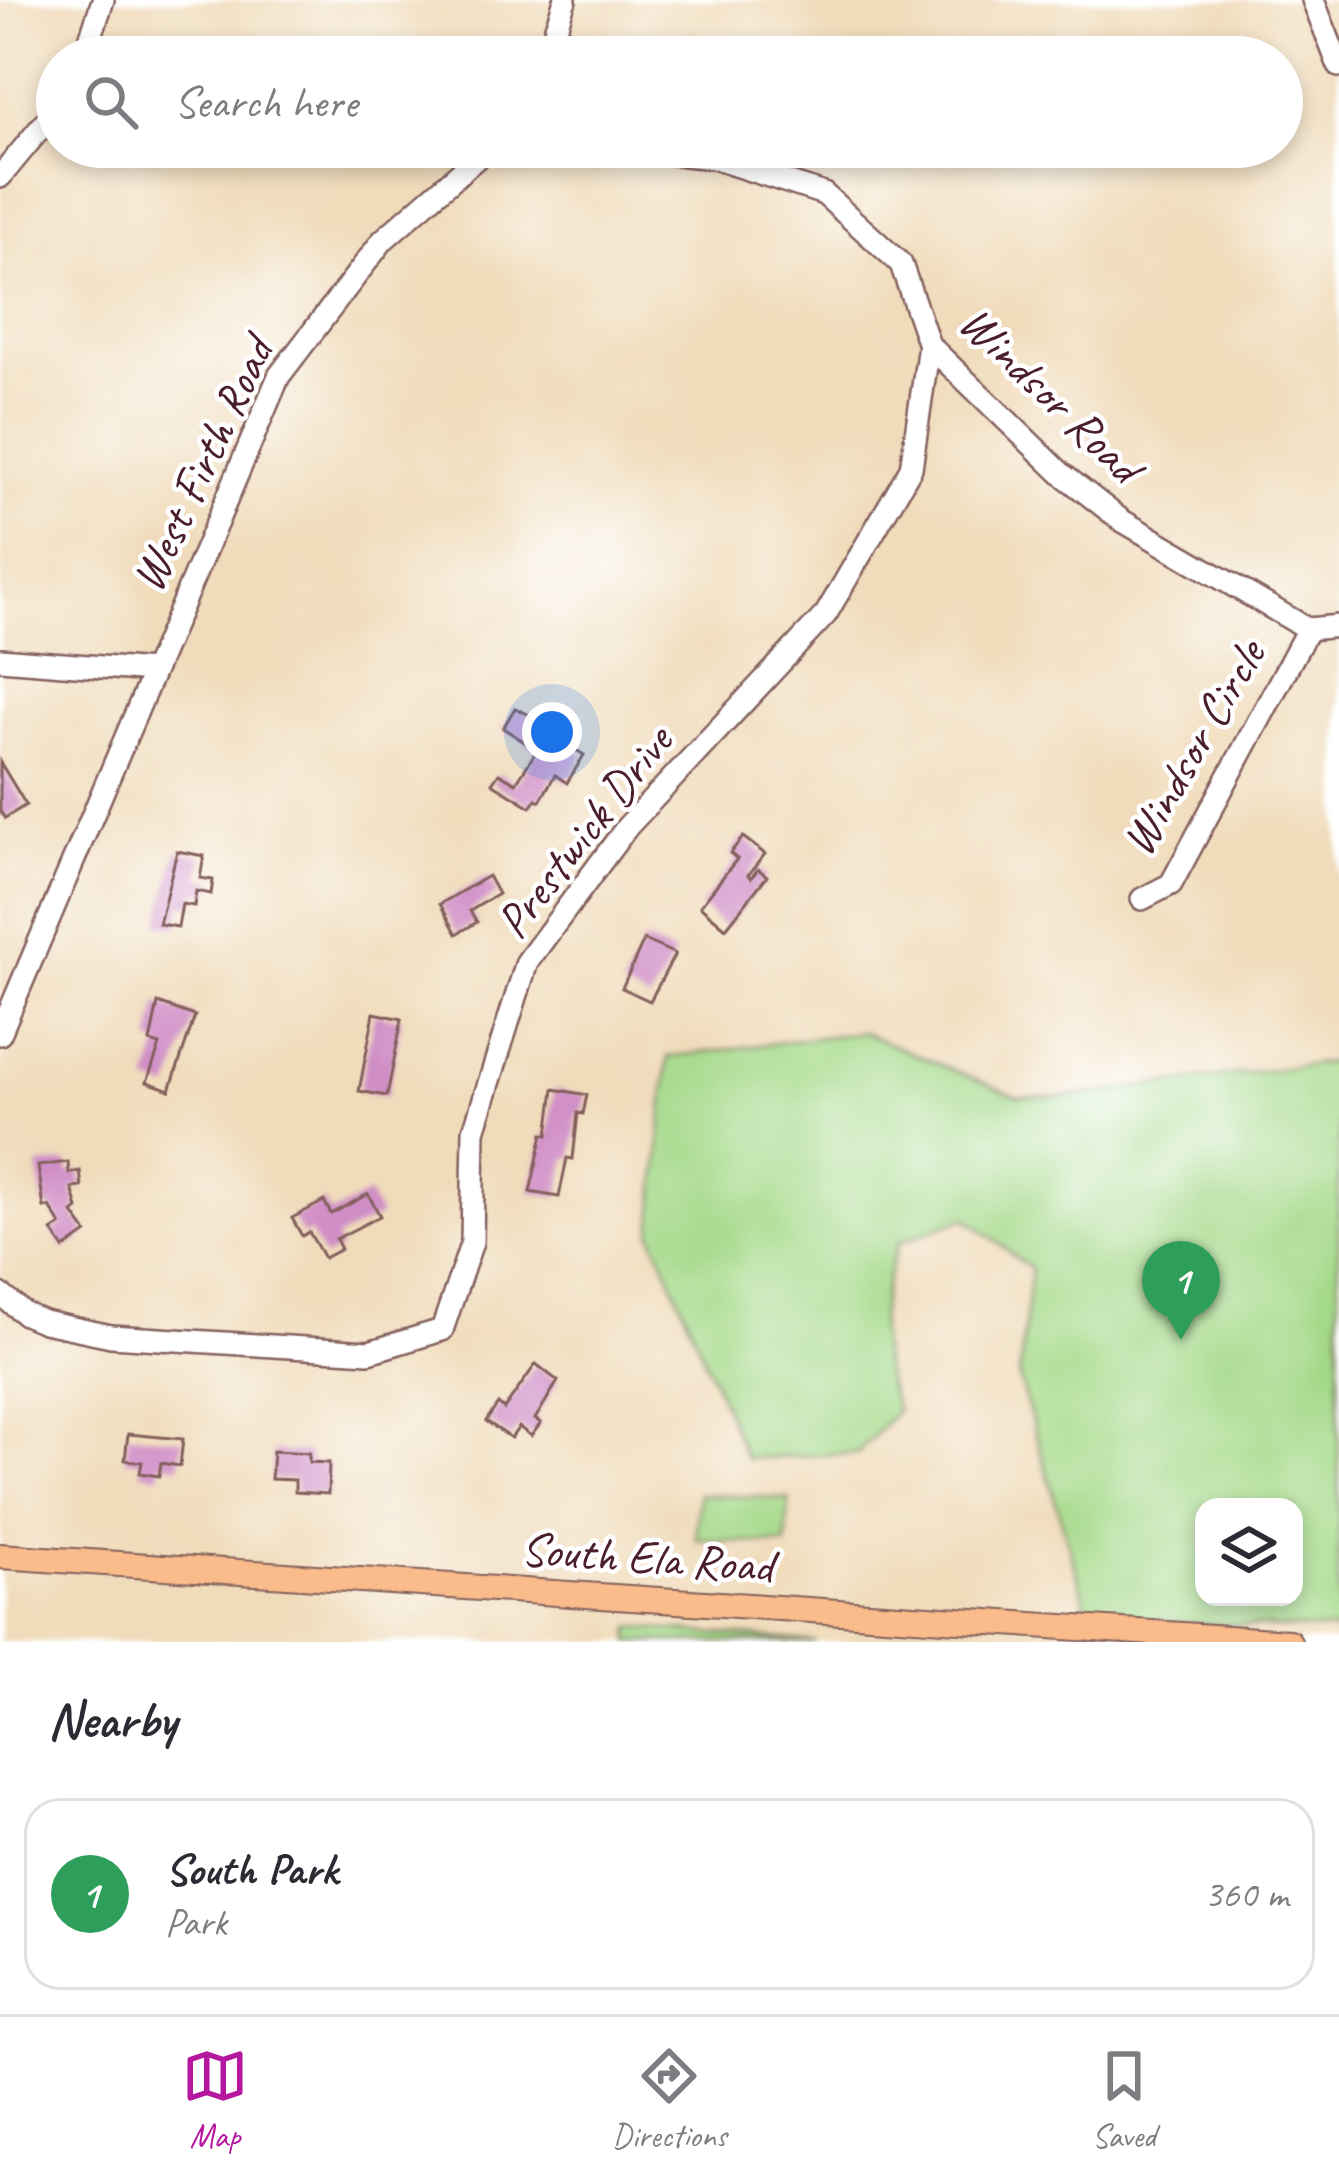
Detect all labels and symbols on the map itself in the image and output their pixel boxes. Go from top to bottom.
street label: Windsor Road [947,292,1159,500]
street label: West Firth Road [117,323,289,601]
street label: Windsor Circle [1107,626,1280,866]
your location [522,702,582,762]
street label: Prestwick Drive [482,711,687,950]
pin: 1 [1142,1241,1220,1340]
street label: South Ela Road [519,1518,782,1596]

